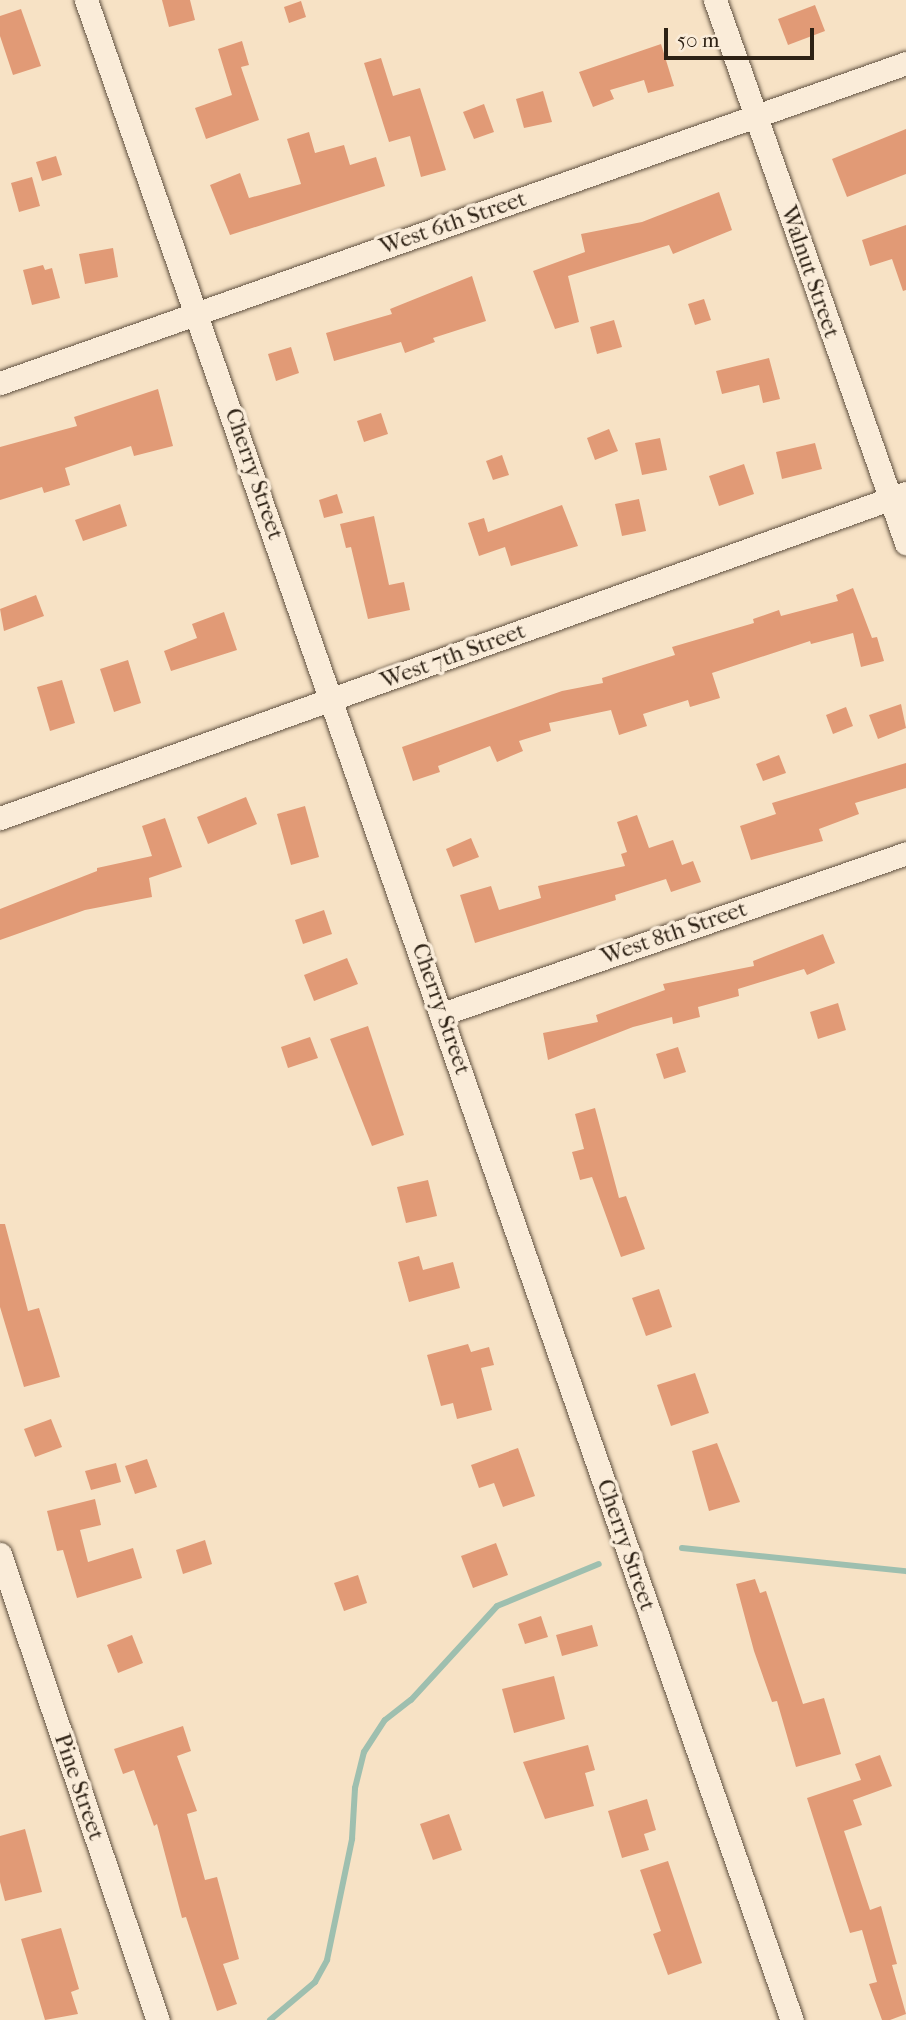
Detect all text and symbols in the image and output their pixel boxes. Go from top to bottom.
scale bar [668,14,818,58]
text: 50 m [677,28,720,52]
street label: West 6th Street [376,185,530,261]
street label: Walnut Street [775,202,845,342]
street label: Cherry Street [219,405,289,543]
street label: West 7th Street [377,617,529,695]
street label: West 8th Street [597,895,751,971]
street label: Cherry Street [406,940,476,1078]
street label: Cherry Street [591,1476,661,1614]
street label: Pine Street [48,1730,110,1844]

